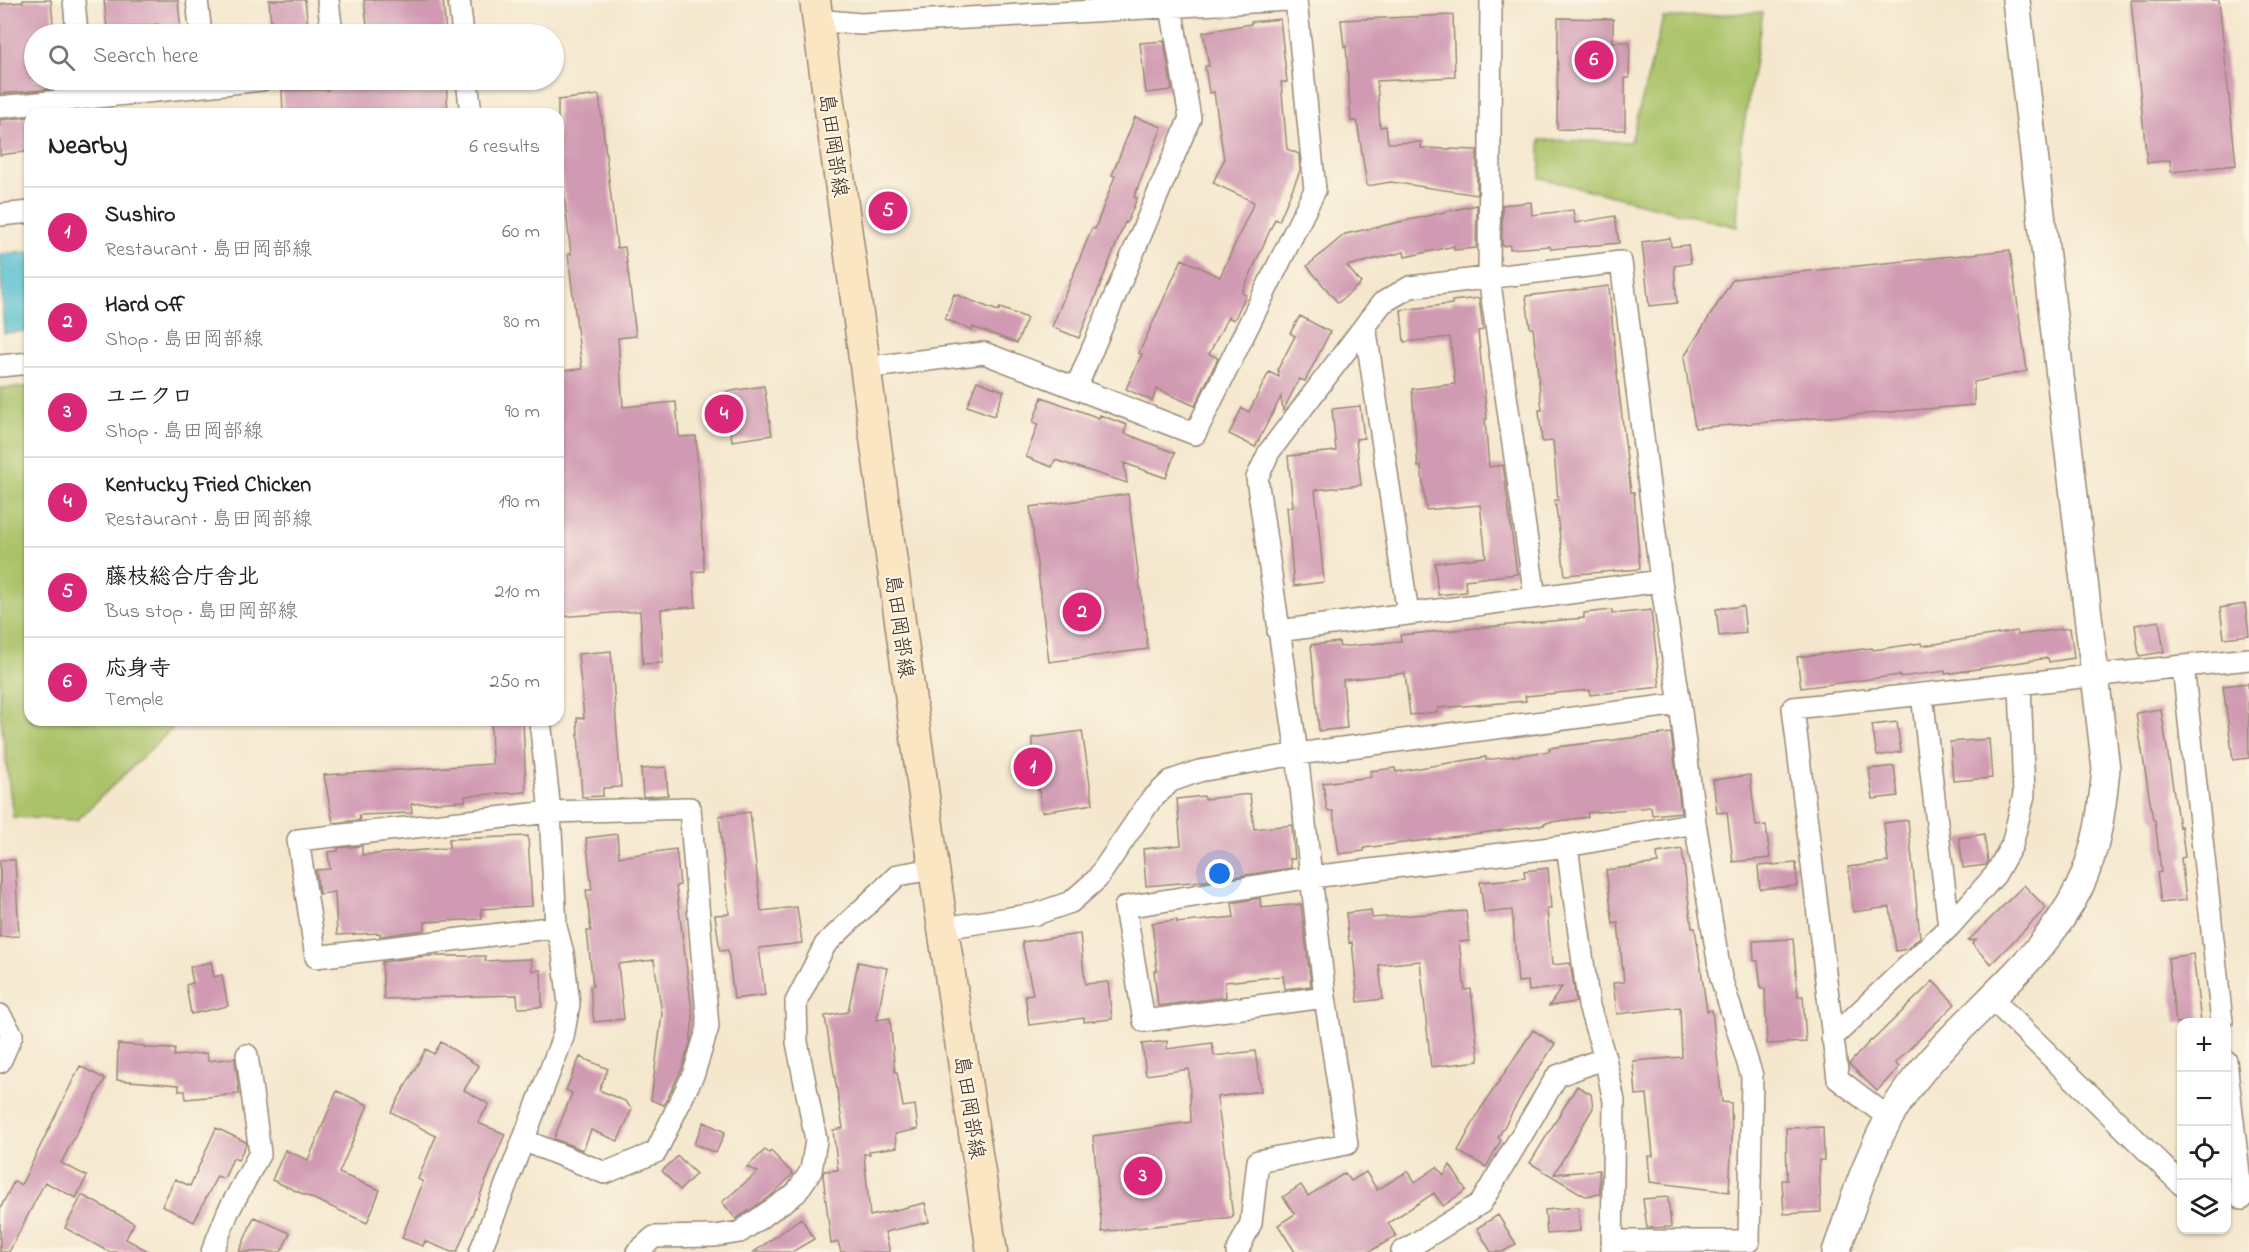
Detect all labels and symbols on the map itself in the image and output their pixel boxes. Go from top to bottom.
pin: 6 [1574,38,1614,82]
street label: 島田岡部線 [810,91,854,199]
pin: 5 [868,188,908,234]
pin: 4 [704,392,744,436]
street label: 島田岡部線 [876,572,920,680]
pin: 2 [1062,590,1102,634]
pin: 1 [1014,744,1052,789]
your location [1205,859,1234,888]
street label: 島田岡部線 [945,1053,991,1162]
pin: 3 [1124,1154,1162,1198]

